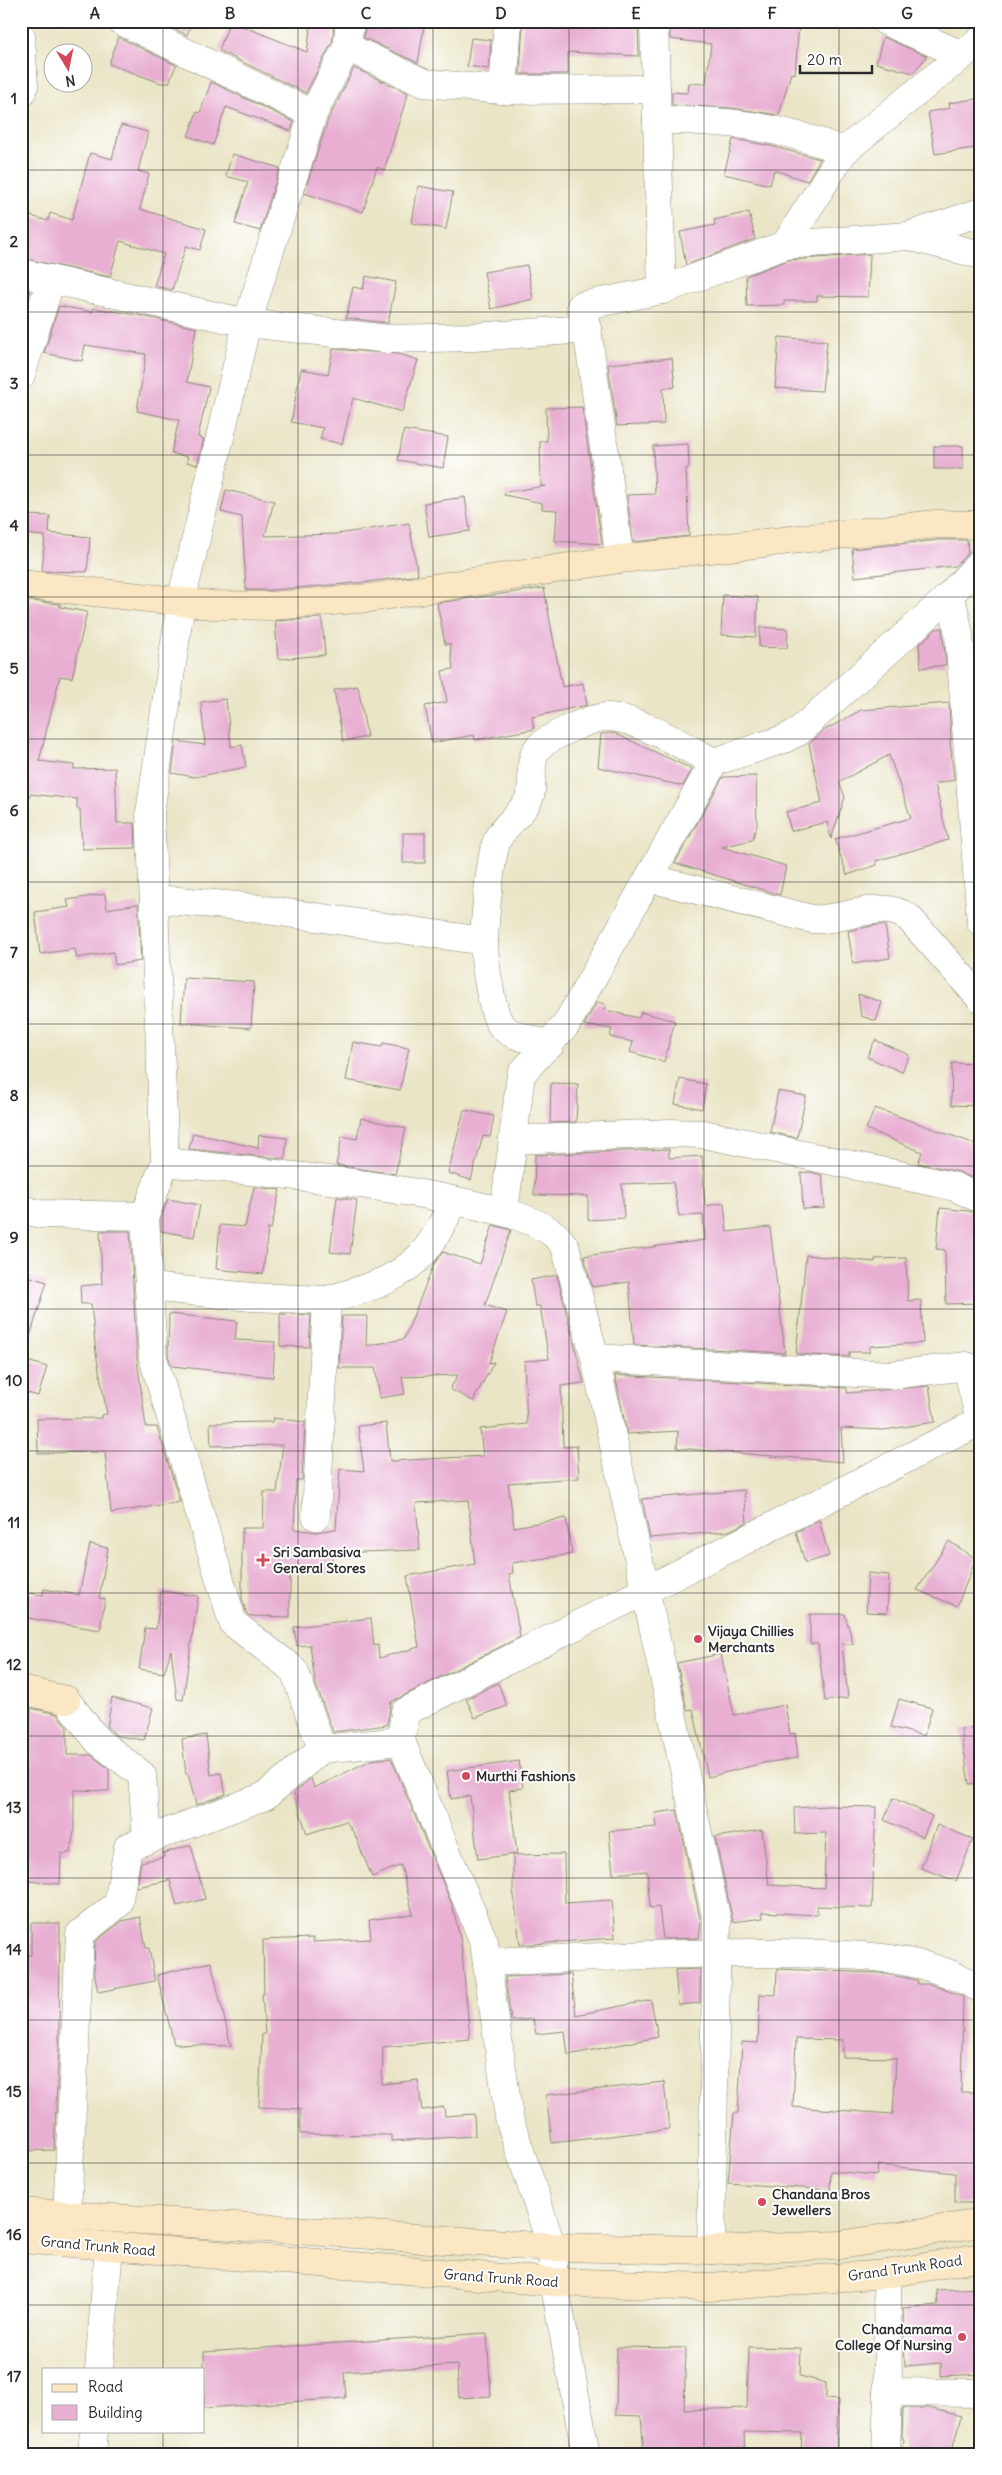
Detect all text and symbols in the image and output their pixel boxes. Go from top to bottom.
text: A [90,3,100,23]
text: B [225,3,236,23]
text: C [361,3,372,23]
text: D [495,3,507,23]
text: E [631,3,641,23]
text: F [767,3,777,23]
text: G [901,3,913,23]
north arrow [42,42,92,92]
scale bar [800,42,872,74]
text: 20 m [807,50,842,69]
text: N [64,71,77,91]
text: 1 [11,88,17,108]
text: 2 [10,231,19,251]
text: 3 [9,373,19,393]
text: 4 [9,515,19,535]
text: 5 [9,658,19,678]
text: 6 [9,800,19,820]
text: 7 [10,942,18,962]
text: 8 [9,1085,19,1105]
text: 9 [9,1227,19,1247]
text: 10 [6,1370,22,1390]
text: 11 [8,1512,20,1532]
place label: Sri Sambasiva General Stores [273,1543,366,1577]
marker: Sri Sambasiva General Stores [257,1554,269,1566]
place label: Vijaya Chillies Merchants [708,1622,795,1656]
marker: Vijaya Chillies Merchants [692,1633,704,1645]
text: 12 [6,1654,22,1674]
place label: Murthi Fashions [476,1767,576,1785]
marker: Murthi Fashions [460,1770,472,1782]
text: 13 [6,1797,22,1817]
text: 14 [6,1939,22,1959]
text: 15 [6,2081,22,2101]
place label: Chandana Bros Jewellers [772,2185,871,2219]
marker: Chandana Bros Jewellers [756,2196,768,2208]
text: 16 [6,2224,22,2244]
street label: Grand Trunk Road [40,2232,156,2260]
street label: Grand Trunk Road [847,2251,963,2285]
street label: Grand Trunk Road [443,2265,559,2291]
place label: Chandamama College Of Nursing [835,2320,952,2354]
marker: Chandamama College Of Nursing [956,2331,968,2343]
text: 17 [7,2366,21,2386]
legend [42,2368,205,2432]
text: Road [88,2377,123,2396]
text: Building [88,2403,143,2422]

